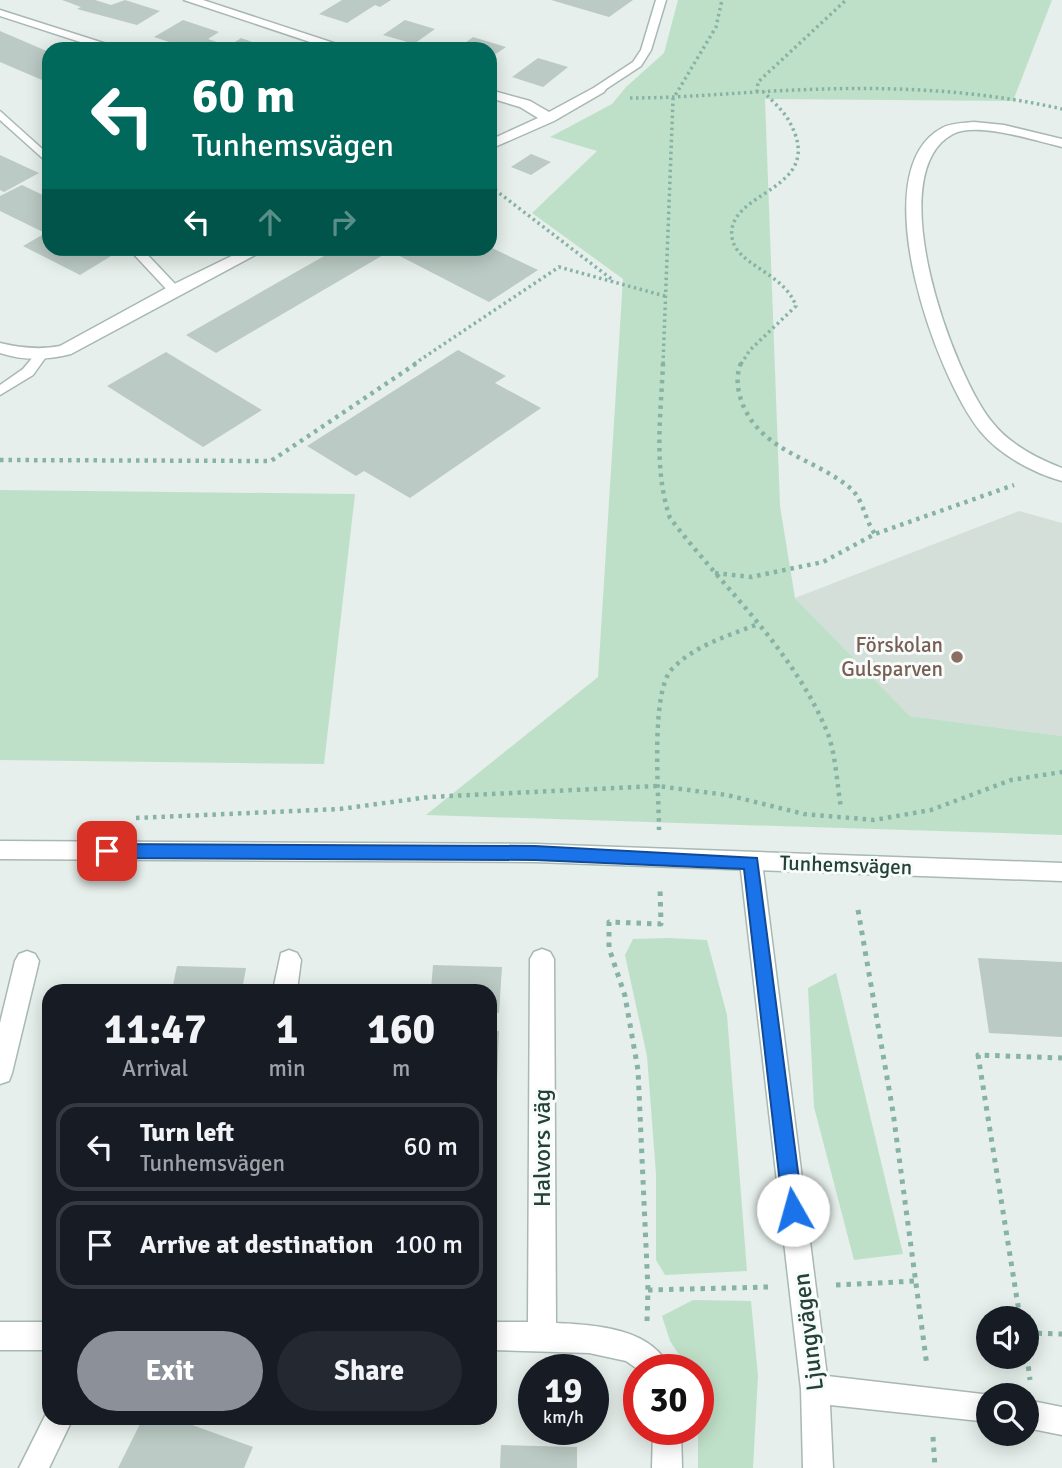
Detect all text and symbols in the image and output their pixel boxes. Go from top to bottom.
text: 60 m [192,66,295,126]
icon: left [77,70,168,161]
text: Tunhemsvägen [192,126,394,165]
icon: left [178,203,216,241]
icon: ahead [251,203,289,241]
icon: right [324,203,362,241]
place label: Förskolan Gulsparven [841,632,943,682]
marker: Förskolan Gulsparven [949,649,965,665]
pin [77,821,137,881]
icon: arrive [88,832,126,870]
street label: Tunhemsvägen [779,850,913,880]
text: 11:47 [104,1004,207,1055]
text: 1 [276,1004,298,1055]
text: 160 [367,1004,435,1055]
text: Arrival [122,1054,188,1083]
text: min [268,1054,306,1083]
text: m [392,1054,410,1083]
street label: Halvors väg [527,1089,557,1207]
text: Turn left [140,1117,234,1149]
icon: left [81,1128,119,1166]
text: 60 m [403,1131,458,1163]
text: Tunhemsvägen [140,1149,285,1178]
position arrow [756,1173,830,1247]
icon: arrive [81,1226,119,1264]
text: Arrive at destination [140,1229,373,1261]
text: 100 m [394,1229,463,1261]
street label: Ljungvägen [786,1271,830,1393]
map controls [976,1306,1039,1446]
button: sound [976,1306,1039,1369]
button: Exit [77,1331,263,1411]
button: Share [277,1331,462,1411]
speed limit sign: 30 [623,1354,714,1445]
text: 19 [545,1369,582,1412]
button: search [976,1383,1039,1446]
text: km/h [543,1406,584,1428]

